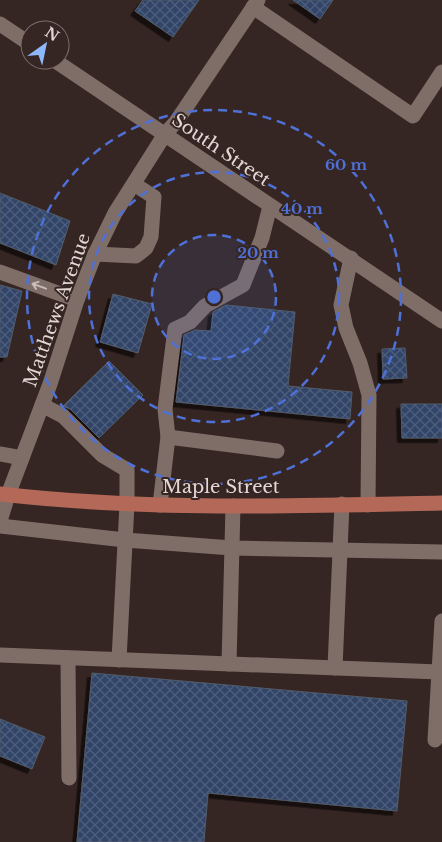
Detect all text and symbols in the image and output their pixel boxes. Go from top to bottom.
north arrow [20,20,70,70]
text: N [42,23,63,45]
street label: South Street [168,109,275,191]
text: 60 m [325,155,367,174]
text: 40 m [281,199,323,218]
street label: Matthews Avenue [19,230,95,390]
text: 20 m [237,243,279,262]
one-way arrow [31,281,47,290]
centre of rings [205,288,223,306]
street label: Maple Street [162,476,280,498]

